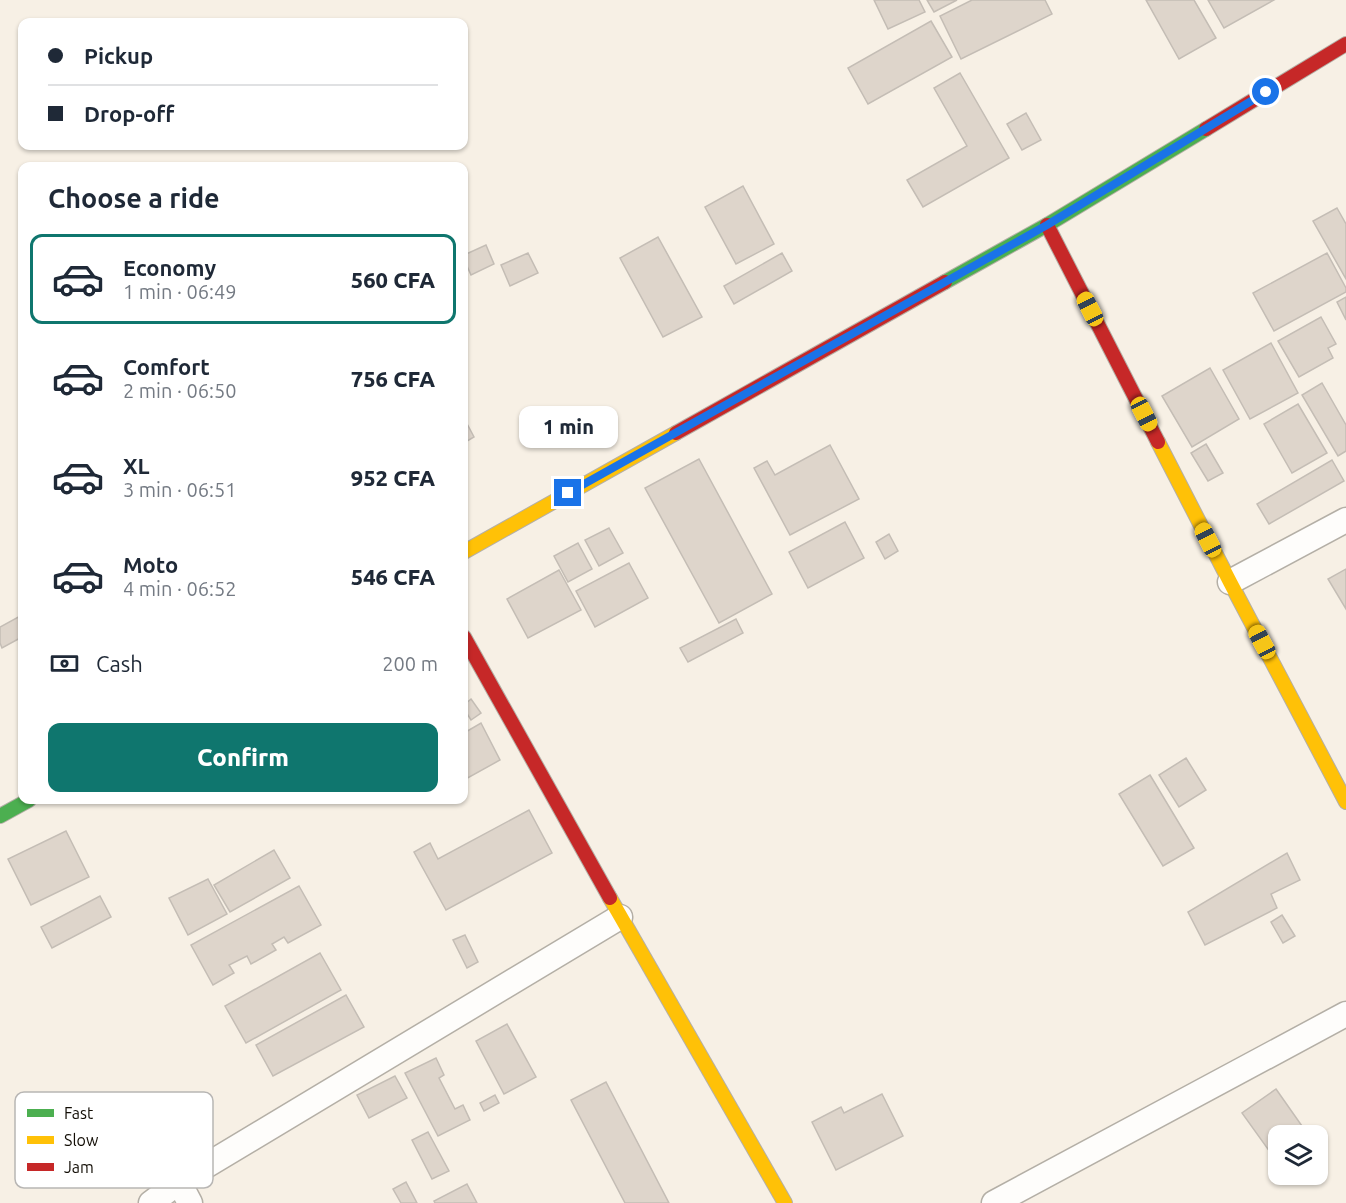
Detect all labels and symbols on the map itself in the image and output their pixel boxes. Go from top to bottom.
route start [1252,78,1279,105]
car [1074,289,1106,329]
car [1128,394,1160,434]
callout: 1 min [518,406,618,448]
route end [554,479,581,506]
car [1192,520,1224,560]
car [1246,622,1278,662]
legend [15,1092,213,1188]
text: Fast [64,1104,94,1122]
text: Slow [64,1131,99,1149]
text: Jam [64,1158,94,1176]

